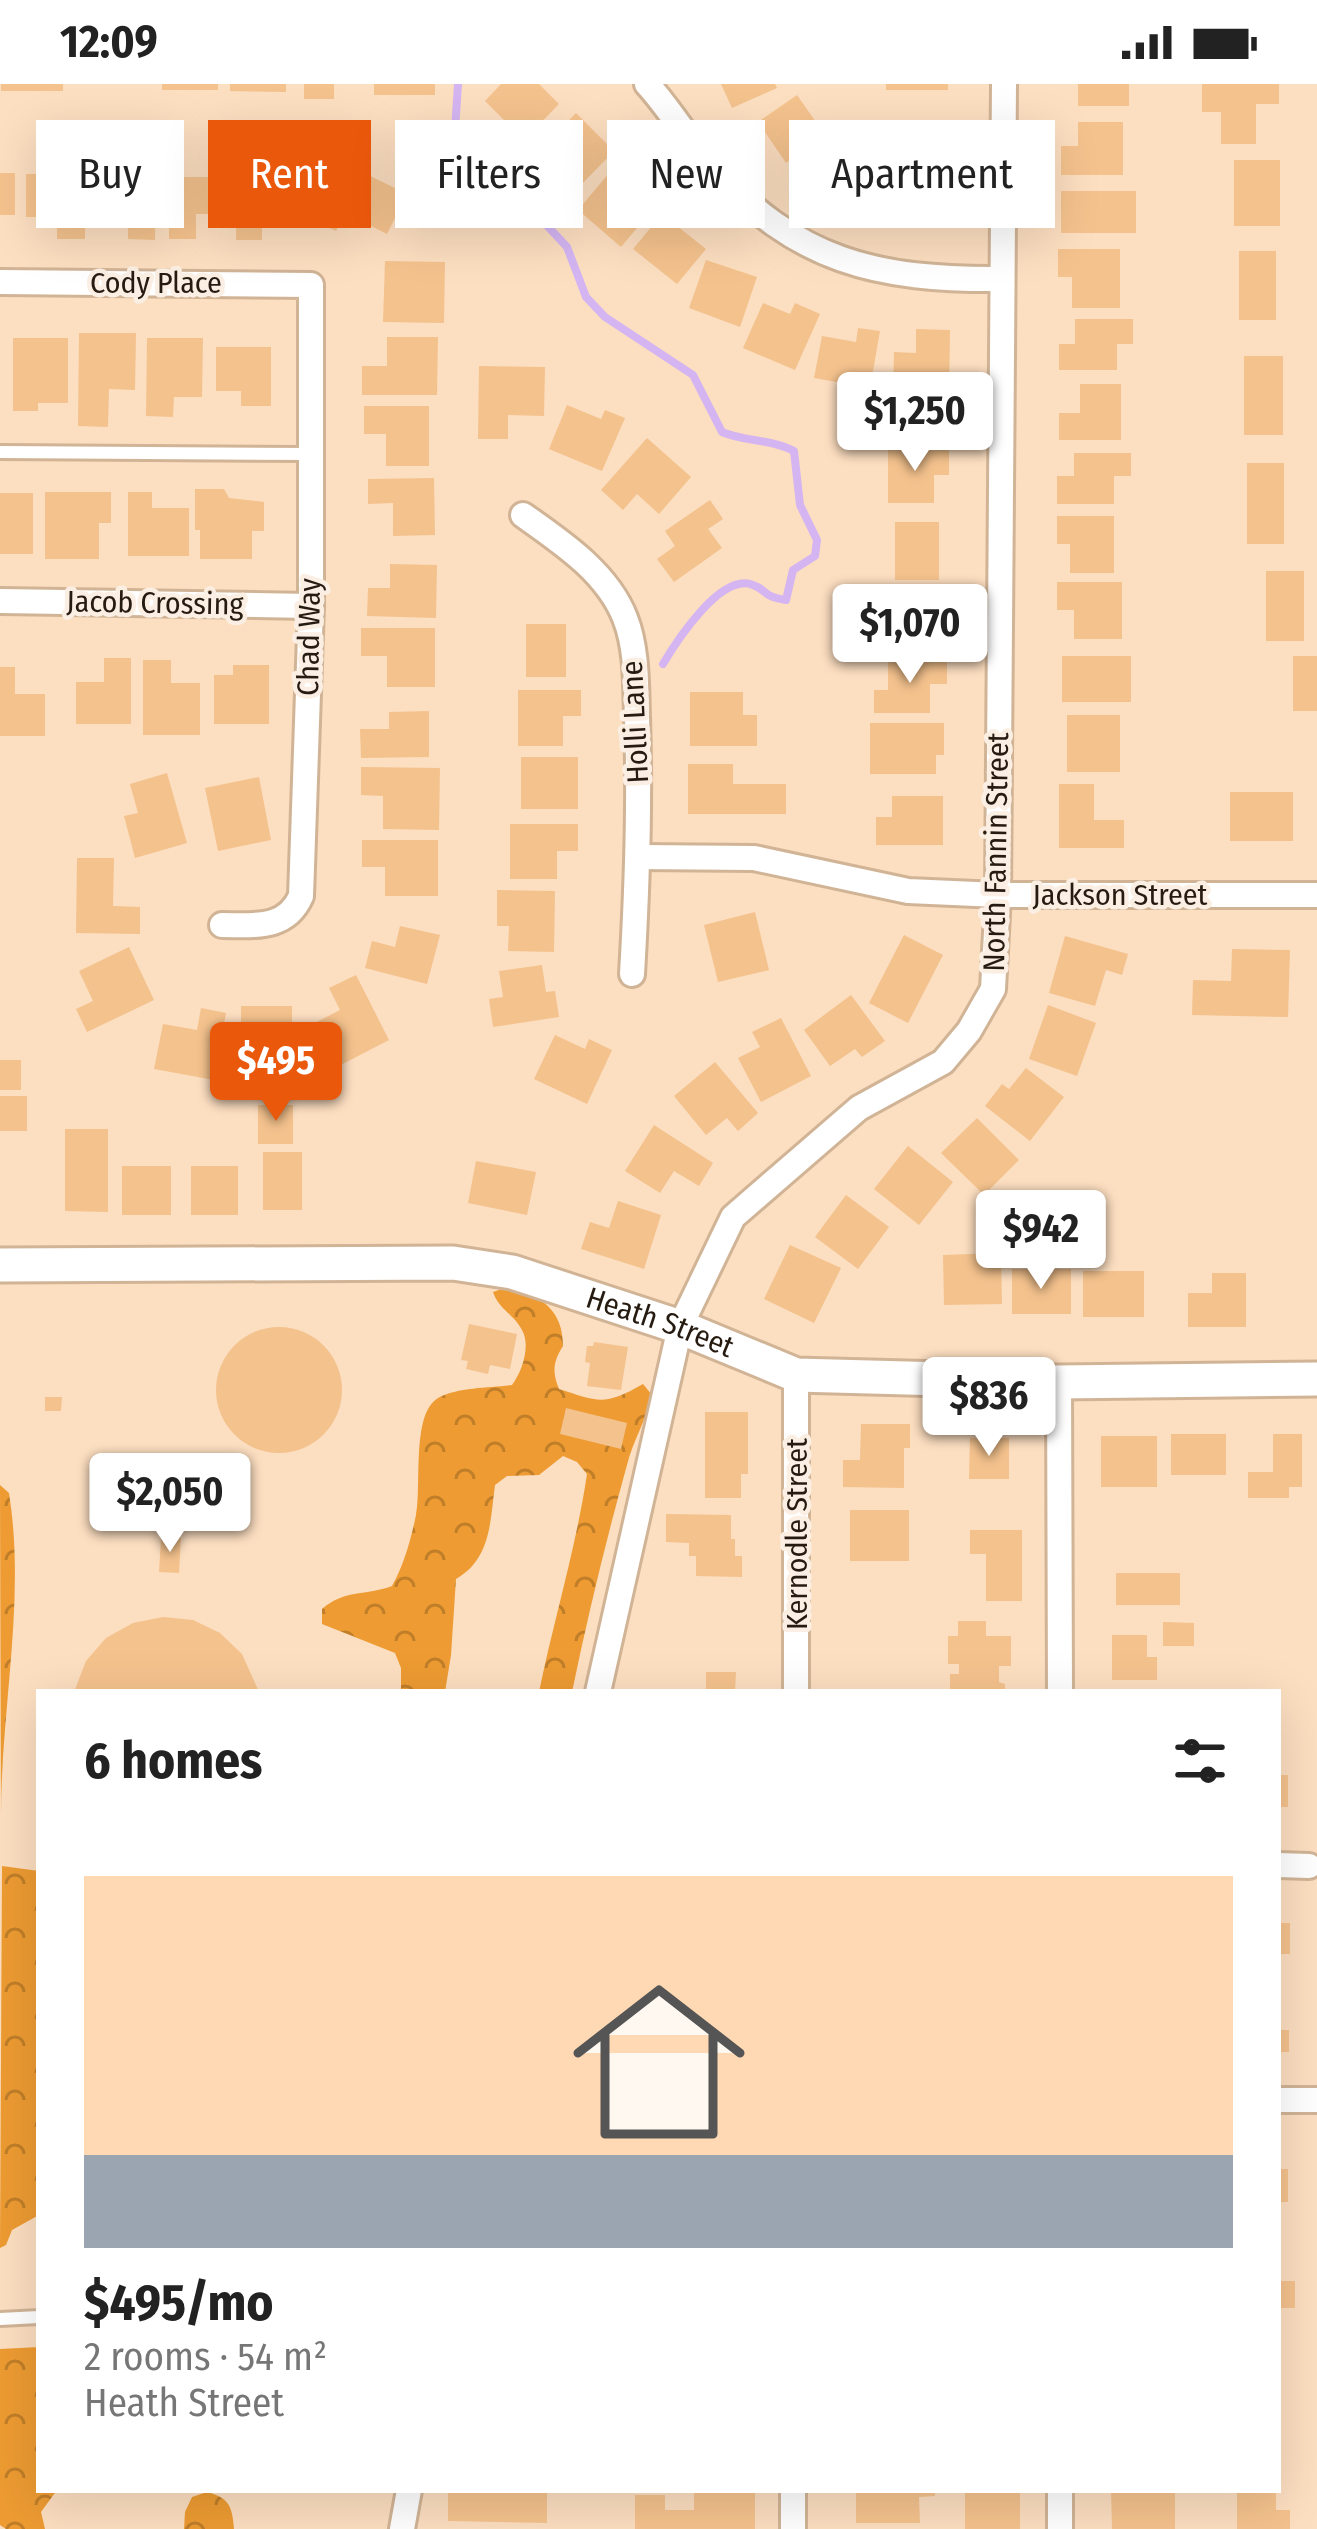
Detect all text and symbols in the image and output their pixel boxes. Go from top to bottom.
text: 12:09 [60,15,158,69]
chip: Buy [36,120,184,228]
chip: Rent [208,120,371,228]
chip: Filters [395,120,583,228]
chip: New [607,120,765,228]
chip: Apartment [789,120,1055,228]
street label: Cody Place [90,265,222,301]
pin: $1,250 [817,372,1013,474]
text: $1,250 [864,388,966,434]
street label: Chad Way [290,577,328,696]
street label: Jacob Crossing [66,583,245,623]
pin: $1,070 [812,584,1008,686]
text: $1,070 [860,600,960,646]
street label: Holli Lane [614,660,656,784]
street label: North Fannin Street [976,732,1016,972]
street label: Jackson Street [1033,877,1208,913]
pin: $495 [205,1022,347,1124]
text: $495 [237,1038,315,1084]
pin: $942 [970,1190,1112,1292]
text: $942 [1003,1206,1079,1252]
street label: Heath Street [582,1280,739,1365]
pin: $836 [918,1357,1060,1459]
text: $836 [950,1373,1028,1419]
street label: Kernodle Street [779,1438,815,1630]
pin: $2,050 [72,1453,268,1555]
text: $2,050 [116,1469,224,1515]
icon: filters [1167,1728,1233,1794]
text: 6 homes [84,1730,262,1792]
icon: home [551,1954,767,2170]
text: $495/mo [84,2272,274,2334]
text: 2 rooms · 54 m² [84,2334,327,2380]
text: Heath Street [84,2380,284,2426]

